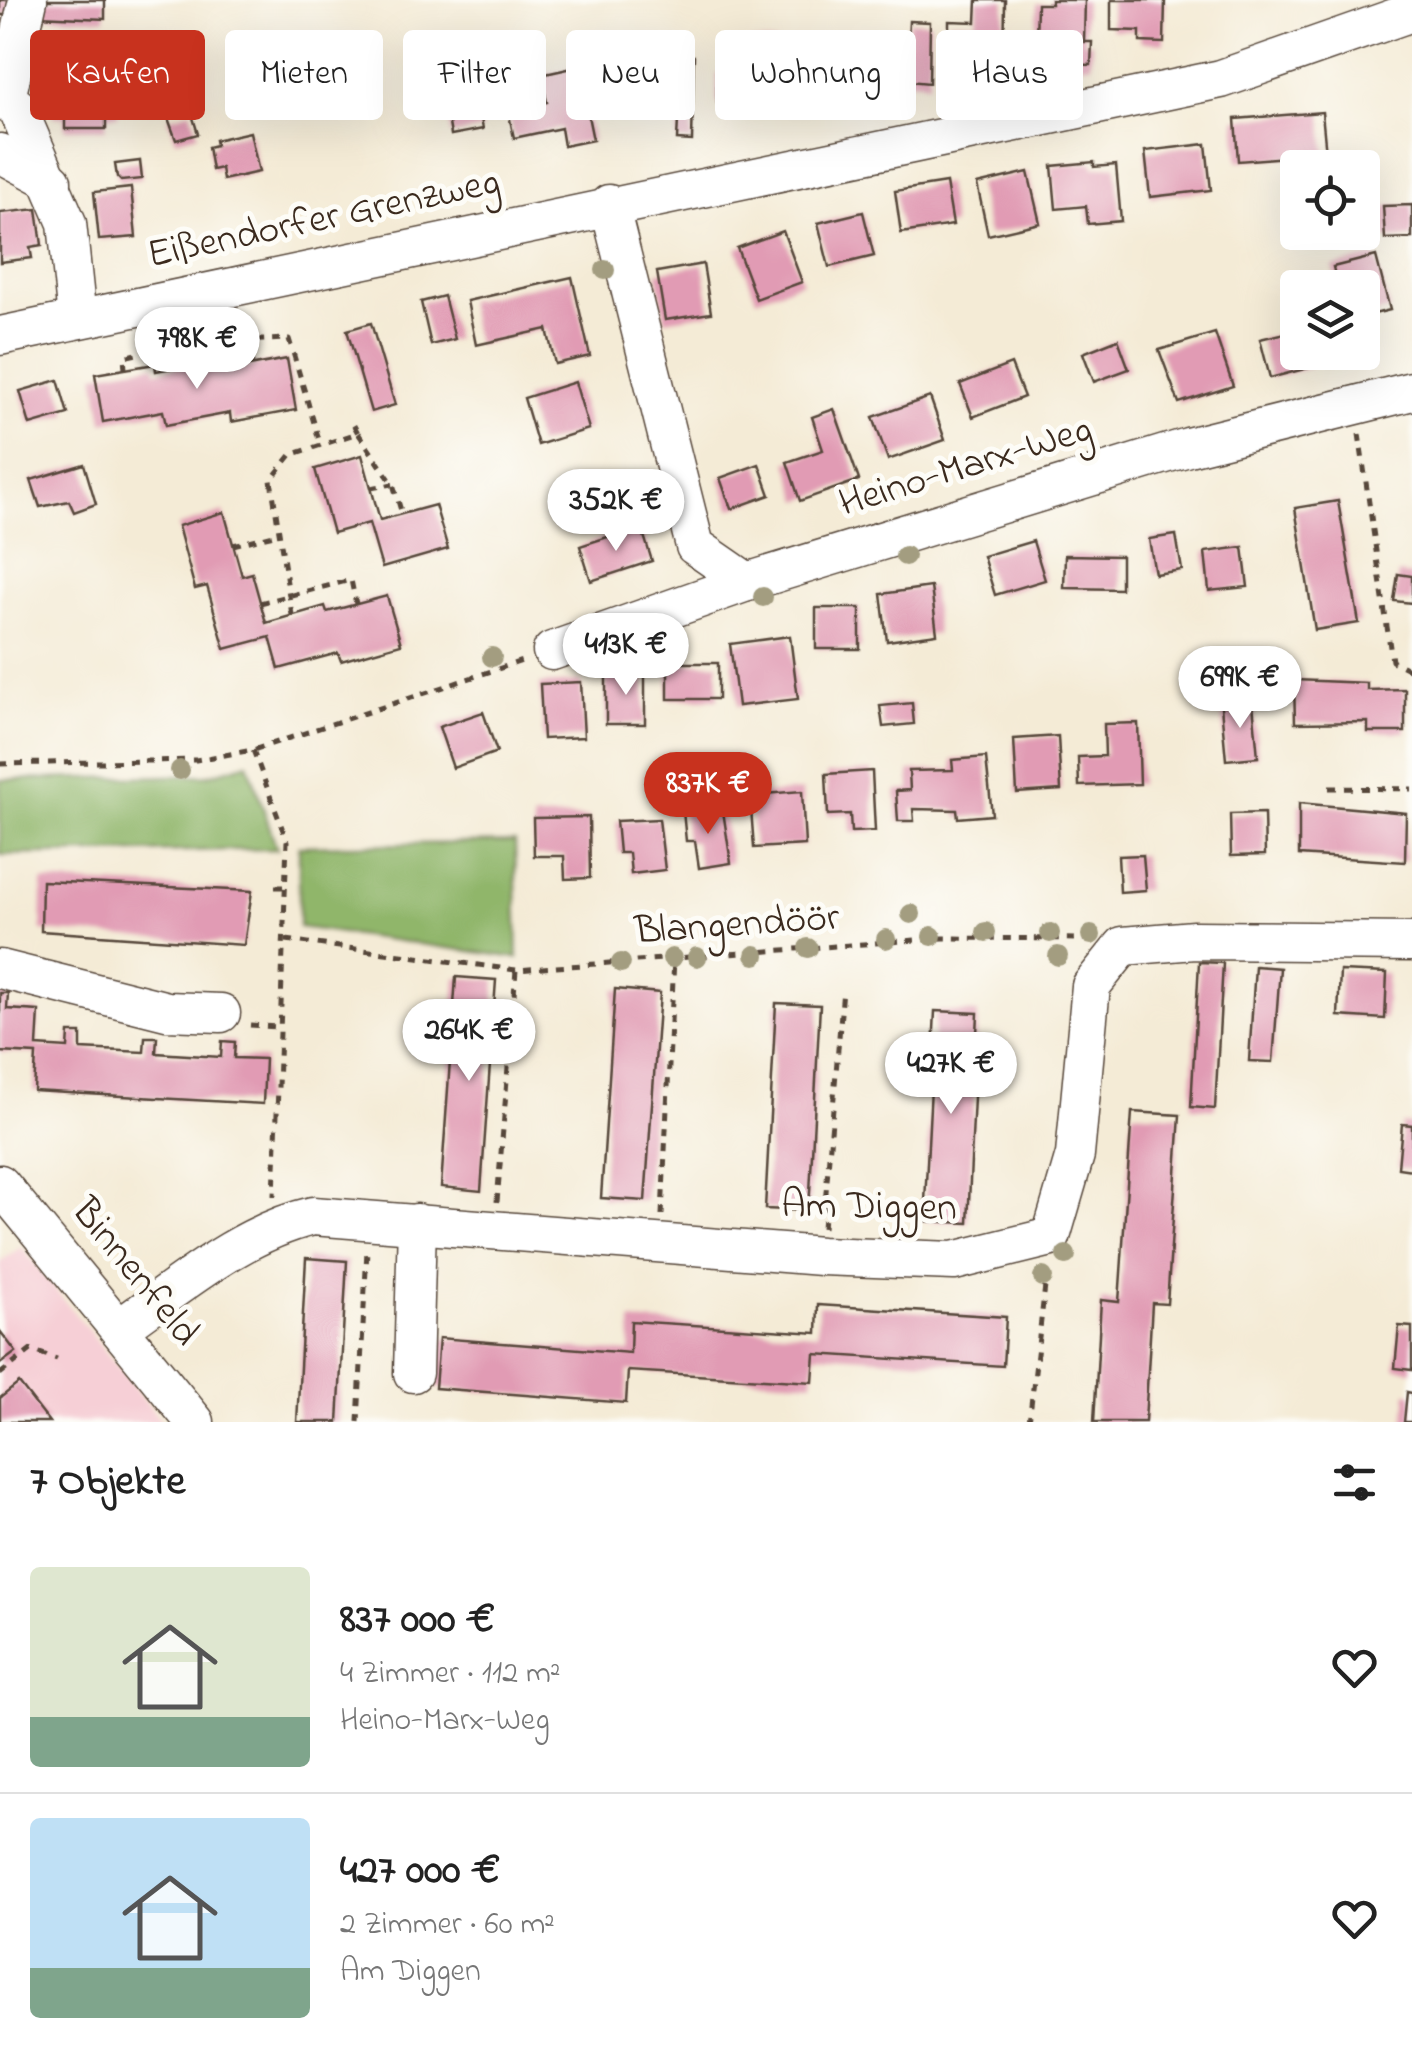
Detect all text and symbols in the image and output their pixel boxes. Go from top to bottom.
chip: Kaufen [30,30,205,120]
chip: Mieten [225,30,383,120]
chip: Filter [403,30,546,120]
chip: Neu [566,30,695,120]
chip: Wohnung [715,30,916,120]
chip: Haus [936,30,1083,120]
map controls [1280,150,1380,370]
button: locate [1280,150,1380,250]
street label: Eißendorfer Grenzweg [142,154,506,286]
button: layers [1280,270,1380,370]
pin: 798K € [116,307,278,392]
text: 798K € [157,316,237,363]
street label: Heino-Marx-Weg [832,401,1100,535]
pin: 352K € [535,469,697,554]
text: 352K € [569,478,663,525]
pin: 413K € [545,613,707,698]
text: 413K € [585,622,667,669]
pin: 699K € [1159,646,1321,731]
text: 699K € [1200,655,1280,702]
pin: 837K € [627,752,789,837]
text: 837K € [666,761,750,808]
street label: Blangendöör [632,889,842,963]
pin: 264K € [388,999,550,1084]
text: 264K € [425,1008,514,1055]
pin: 427K € [870,1032,1032,1117]
text: 427K € [907,1041,995,1088]
street label: Am Diggen [781,1177,957,1239]
street label: Binnenfeld [55,1185,213,1360]
text: 7 Objekte [30,1452,185,1513]
icon: filters [1327,1455,1382,1510]
text: 837 000 € [340,1590,495,1651]
icon: home [110,1607,230,1727]
icon: heart [1327,1640,1382,1695]
text: 4 Zimmer · 112 m² [340,1651,560,1698]
text: Heino-Marx-Weg [340,1698,550,1745]
text: 427 000 € [340,1841,500,1902]
icon: home [110,1858,230,1978]
icon: heart [1327,1891,1382,1946]
text: 2 Zimmer · 60 m² [340,1902,555,1949]
text: Am Diggen [340,1949,481,1996]

